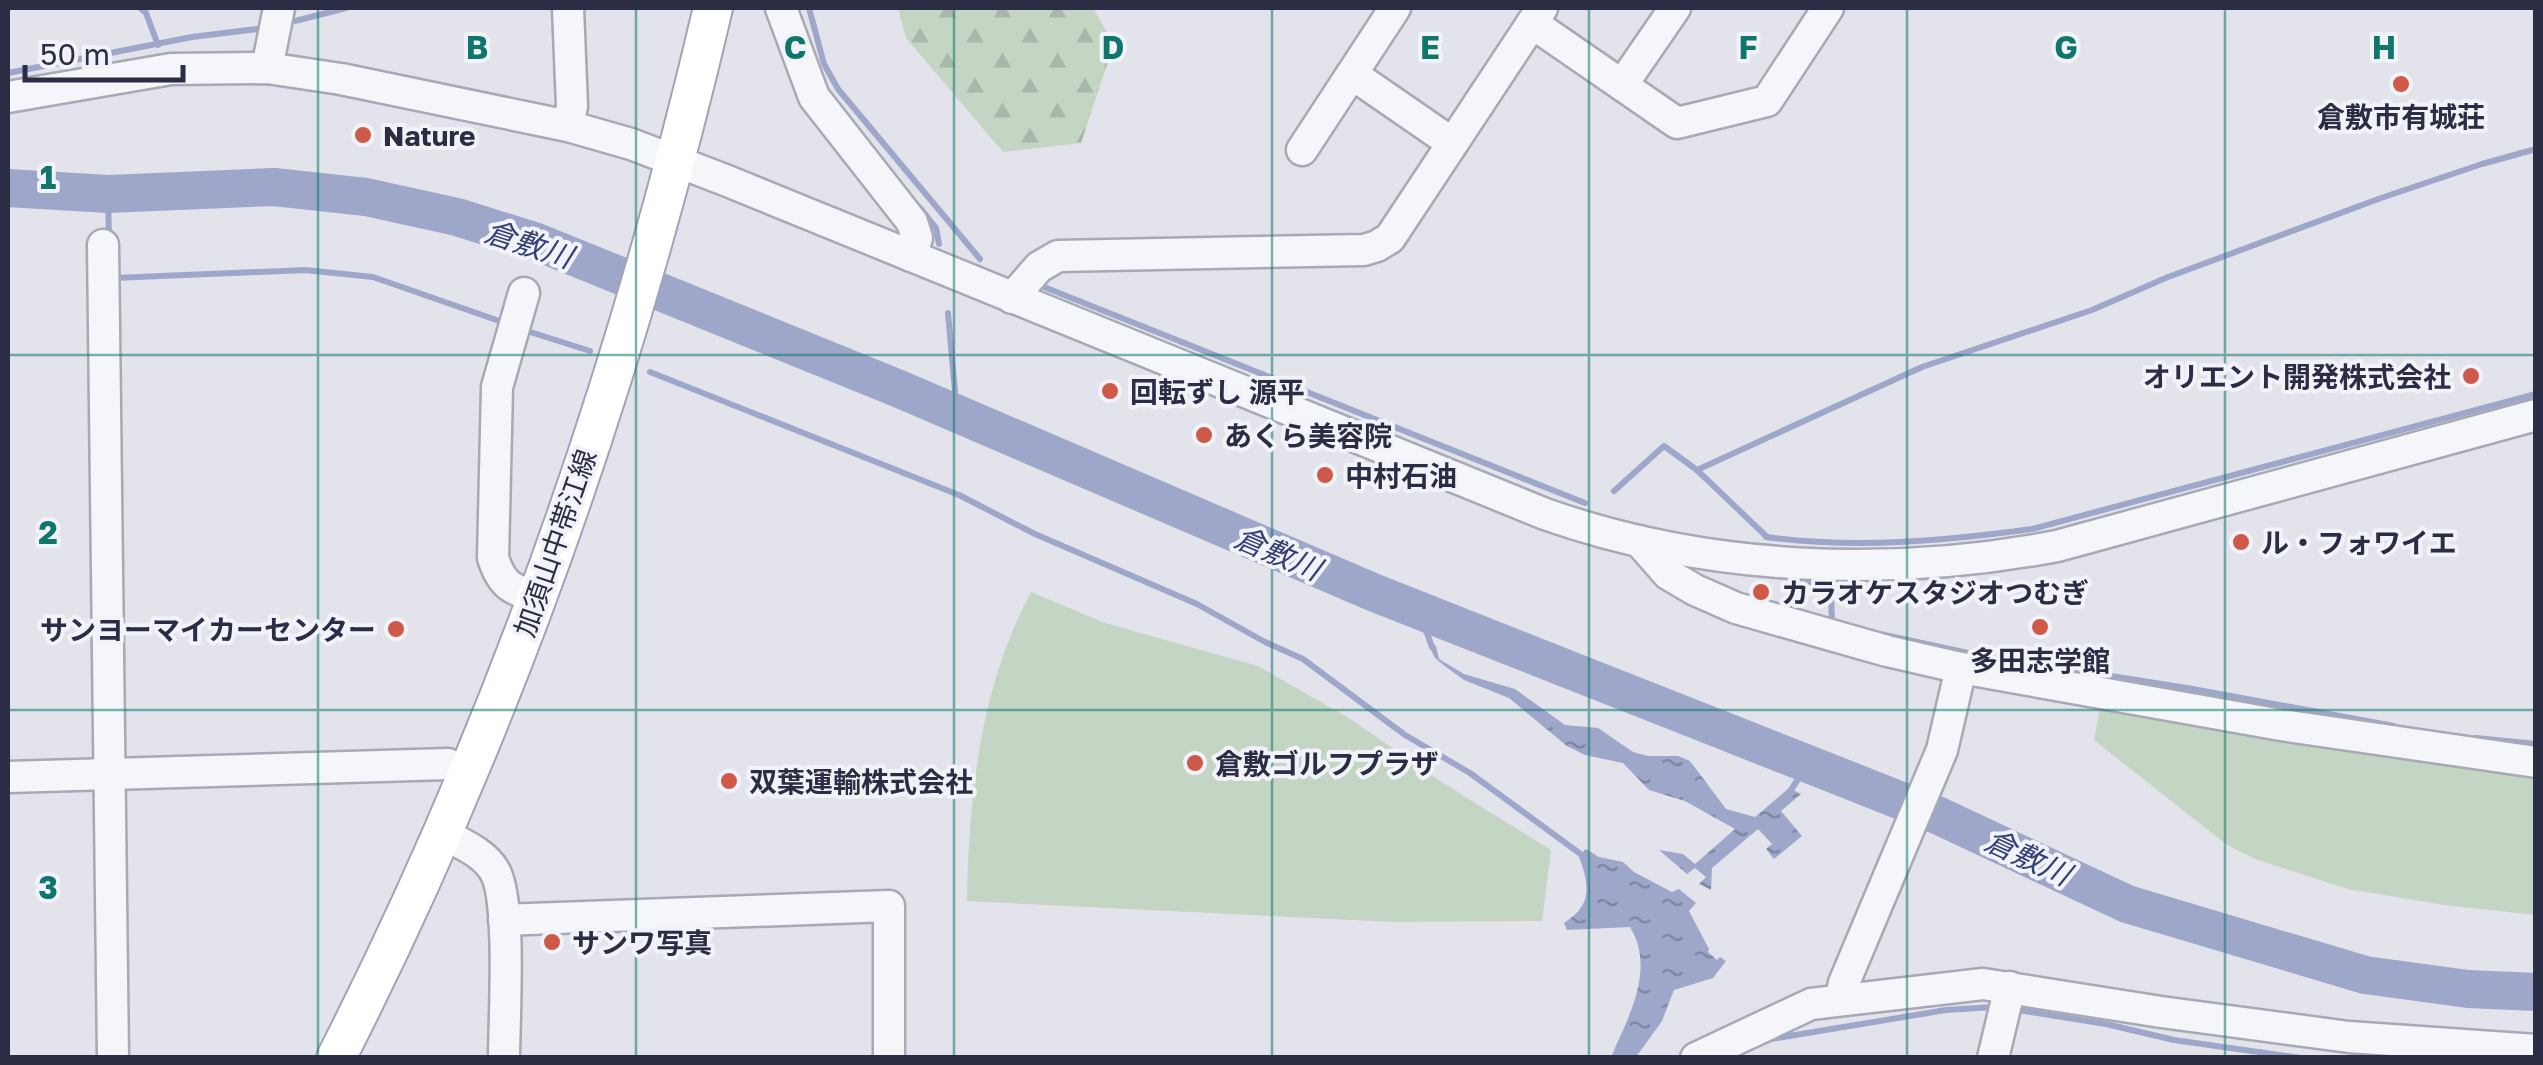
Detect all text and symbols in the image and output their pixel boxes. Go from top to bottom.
scale bar [25,20,182,82]
text: B [466,28,488,66]
text: C [784,28,806,66]
text: D [1102,28,1124,66]
text: E [1420,28,1440,66]
text: F [1738,28,1758,66]
text: G [2054,28,2078,66]
text: H [2372,28,2396,66]
text: 50 m [40,36,110,72]
marker: 倉敷市有城荘 [2390,73,2412,95]
place label: 倉敷市有城荘 [2317,100,2485,133]
place label: Nature [383,119,475,152]
marker: Nature [352,124,374,146]
text: 1 [40,158,56,196]
water label: 倉敷川 [481,213,580,276]
place label: オリエント開発株式会社 [2143,360,2451,393]
marker: オリエント開発株式会社 [2460,365,2482,387]
place label: 回転ずし 源平 [1130,375,1305,408]
marker: 回転ずし 源平 [1099,380,1121,402]
place label: あくら美容院 [1224,419,1392,452]
marker: あくら美容院 [1193,424,1215,446]
street label: 加須山中帯江線 [507,445,603,641]
place label: 中村石油 [1345,459,1457,492]
marker: 中村石油 [1314,464,1336,486]
text: 2 [38,513,58,551]
water label: 倉敷川 [1230,519,1329,588]
place label: ル・フォワイエ [2261,526,2457,559]
marker: ル・フォワイエ [2230,531,2252,553]
place label: カラオケスタジオつむぎ [1781,576,2089,609]
marker: カラオケスタジオつむぎ [1750,581,1772,603]
place label: サンヨーマイカーセンター [40,613,376,646]
marker: 多田志学館 [2029,616,2051,638]
marker: サンヨーマイカーセンター [385,618,407,640]
place label: 多田志学館 [1970,644,2110,677]
place label: 倉敷ゴルフプラザ [1215,747,1439,780]
marker: 倉敷ゴルフプラザ [1184,752,1206,774]
place label: 双葉運輸株式会社 [749,765,973,798]
marker: 双葉運輸株式会社 [718,770,740,792]
water label: 倉敷川 [1980,822,2079,894]
text: 3 [38,868,58,906]
place label: サンワ写真 [572,926,712,959]
marker: サンワ写真 [541,931,563,953]

